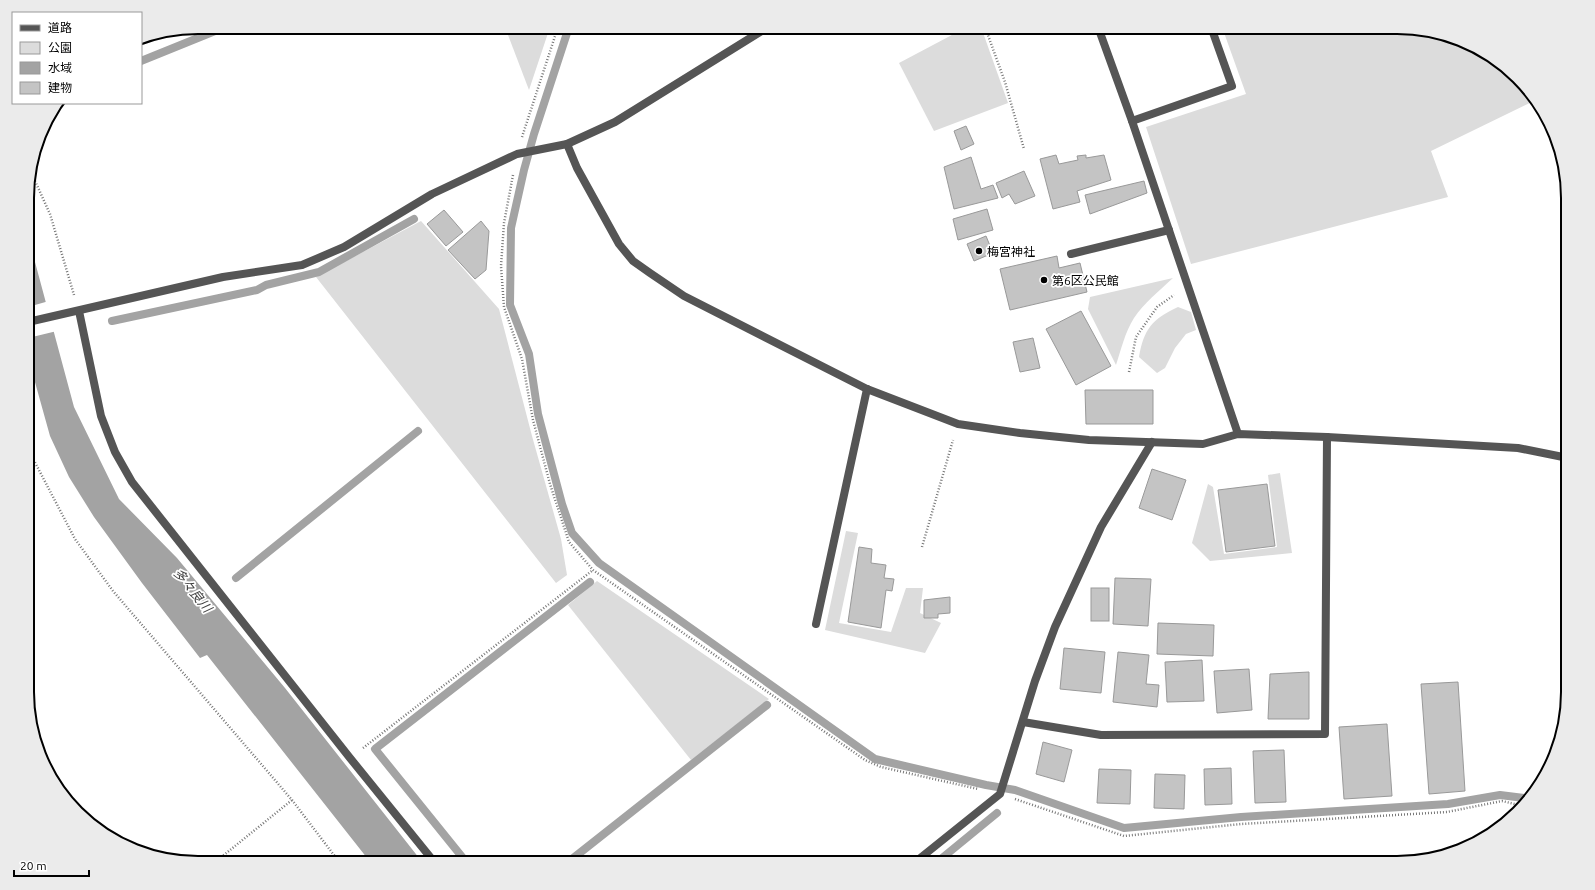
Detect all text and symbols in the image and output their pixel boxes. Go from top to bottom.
legend [12,12,142,104]
text: 道路 [48,21,72,34]
text: 公園 [48,41,72,54]
text: 水域 [48,61,72,74]
text: 建物 [48,81,72,94]
place label: 梅宮神社 [987,245,1035,258]
marker: 梅宮神社 [974,246,984,256]
place label: 第6区公民館 [1052,274,1119,287]
marker: 第6区公民館 [1039,275,1049,285]
water label: 多々良川 [171,565,216,616]
scale bar [14,852,89,878]
text: 20 m [20,859,47,872]

